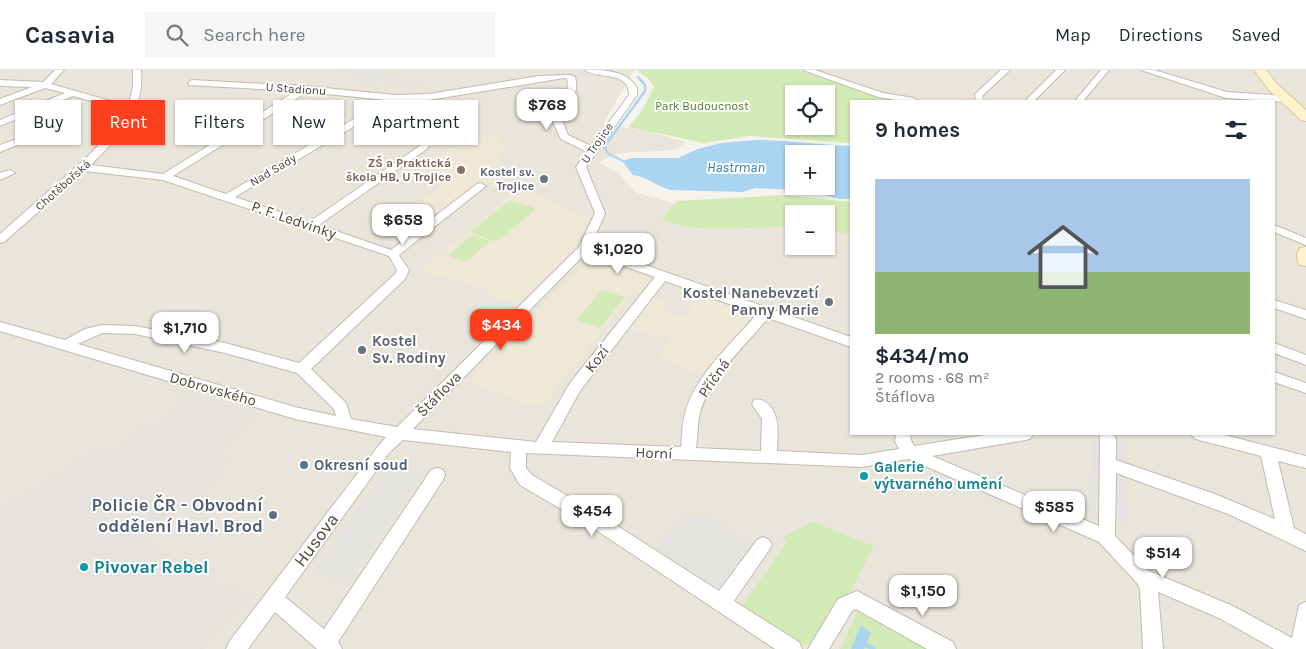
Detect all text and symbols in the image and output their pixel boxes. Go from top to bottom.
search box [145,12,495,57]
text: Casavia [25,21,115,49]
icon: search [163,21,191,49]
text: Search here [203,24,306,46]
text: Map [1055,24,1091,46]
text: Directions [1119,24,1203,46]
text: Saved [1231,24,1281,46]
street label: U Stadionu [265,80,327,98]
map controls [785,85,835,255]
button: locate [785,85,835,135]
pin: $768 [517,88,577,131]
text: $768 [527,95,567,114]
park label: Park Budoucnost [655,99,749,113]
chip: Buy [15,100,81,145]
chip: Rent [91,100,165,145]
chip: Filters [175,100,263,145]
chip: New [273,100,344,145]
chip: Apartment [354,100,478,145]
icon: filters [1222,116,1250,144]
text: 9 homes [875,118,960,142]
street label: U Trojice [578,120,616,166]
button: + [785,145,835,195]
street label: Nad Sady [247,151,299,189]
place label: ZŠ a Praktická škola HB, U Trojice [346,155,451,184]
street label: Chotěbořská [32,157,94,213]
water label: Hastrman [707,159,765,176]
marker: ZŠ a Praktická škola HB, U Trojice [455,164,467,176]
place label: Kostel sv. Trojice [480,165,534,193]
marker: Kostel sv. Trojice [538,173,550,185]
street label: P. F. Ledvinky [249,197,339,243]
pin: $658 [373,204,433,246]
button: − [785,205,835,255]
text: $658 [383,210,423,229]
icon: home [1018,212,1108,302]
pin: $1,020 [577,232,659,275]
text: $1,020 [593,239,643,258]
place label: Kostel Nanebevzetí Panny Marie [683,284,820,319]
marker: Kostel Nanebevzetí Panny Marie [823,296,835,308]
pin: $434 [471,308,531,351]
pin: $1,710 [144,312,226,354]
text: $434 [481,315,521,334]
text: $1,710 [163,318,207,337]
place label: Kostel Sv. Rodiny [372,332,446,367]
street label: Kozí [581,342,613,376]
marker: Kostel Sv. Rodiny [356,344,368,356]
text: $434/mo [875,344,969,368]
street label: Příčná [694,355,734,401]
street label: Štáflova [413,367,465,421]
street label: Dobrovského [168,368,258,410]
text: 2 rooms · 68 m² [875,368,989,387]
text: Štáflova [875,387,935,406]
street label: Horní [635,443,673,463]
place label: Okresní soud [314,456,408,474]
place label: Galerie výtvarného umění [874,458,1004,493]
marker: Okresní soud [298,459,310,471]
marker: Galerie výtvarného umění [858,470,870,482]
pin: $585 [1024,490,1084,533]
place label: Policie ČR - Obvodní oddělení Havl. Brod [92,494,264,537]
pin: $454 [562,494,622,537]
text: $585 [1034,497,1074,516]
text: $454 [572,501,612,520]
marker: Policie ČR - Obvodní oddělení Havl. Brod [267,509,279,521]
street label: Husova [289,509,343,571]
pin: $514 [1133,536,1193,579]
text: $514 [1145,543,1181,562]
place label: Pivovar Rebel [94,556,209,578]
marker: Pivovar Rebel [78,561,90,573]
pin: $1,150 [882,574,964,617]
text: $1,150 [900,581,946,600]

